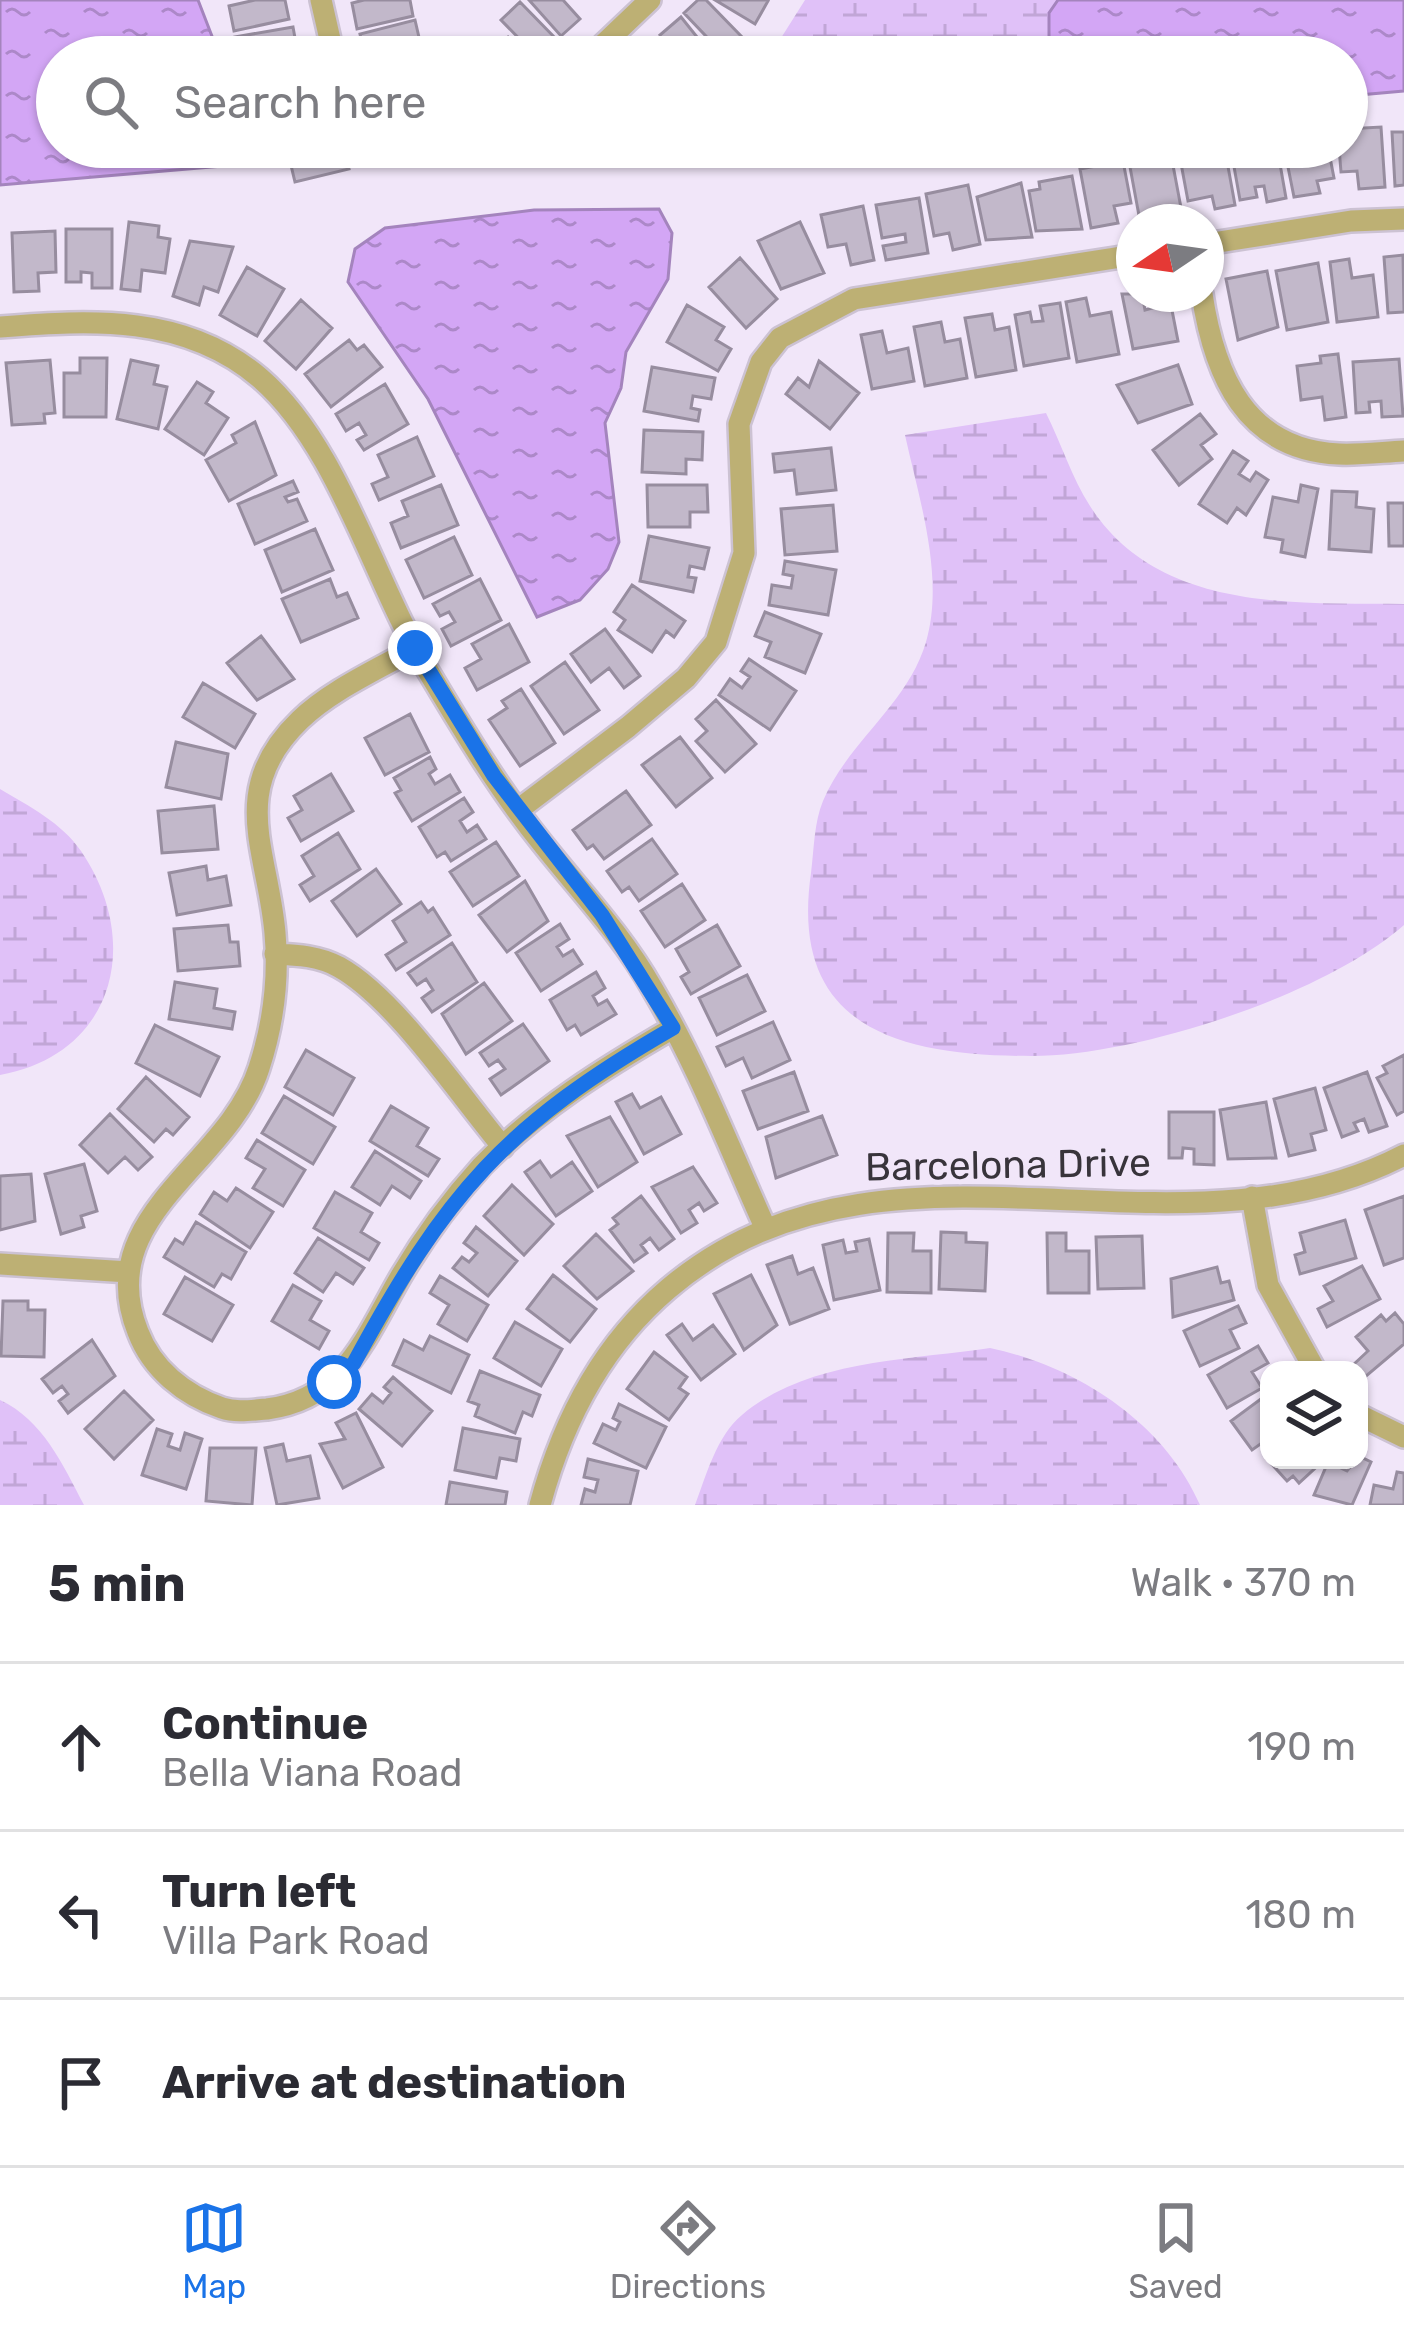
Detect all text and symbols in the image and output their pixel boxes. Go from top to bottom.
search box [36,36,1368,168]
icon: search [78,69,144,135]
text: Search here [174,76,426,129]
north arrow [1116,204,1224,312]
route end [388,621,442,675]
street label: Barcelona Drive [865,1140,1151,1190]
route start [307,1355,361,1409]
map controls [1260,1361,1368,1469]
button: layers [1260,1361,1368,1469]
text: 5 min [48,1553,186,1614]
text: Walk · 370 m [1130,1560,1356,1606]
text: Continue [162,1697,368,1750]
icon: ahead [48,1714,114,1780]
text: 190 m [1247,1724,1356,1770]
text: Bella Viana Road [162,1750,462,1796]
text: Turn left [162,1865,356,1918]
icon: left [48,1882,114,1948]
text: 180 m [1246,1892,1356,1938]
text: Villa Park Road [162,1918,430,1964]
icon: arrive [48,2050,114,2116]
text: Arrive at destination [162,2056,627,2109]
tab: Map [181,2195,247,2306]
tab: Directions [610,2195,766,2306]
tab: Saved [1129,2195,1223,2306]

